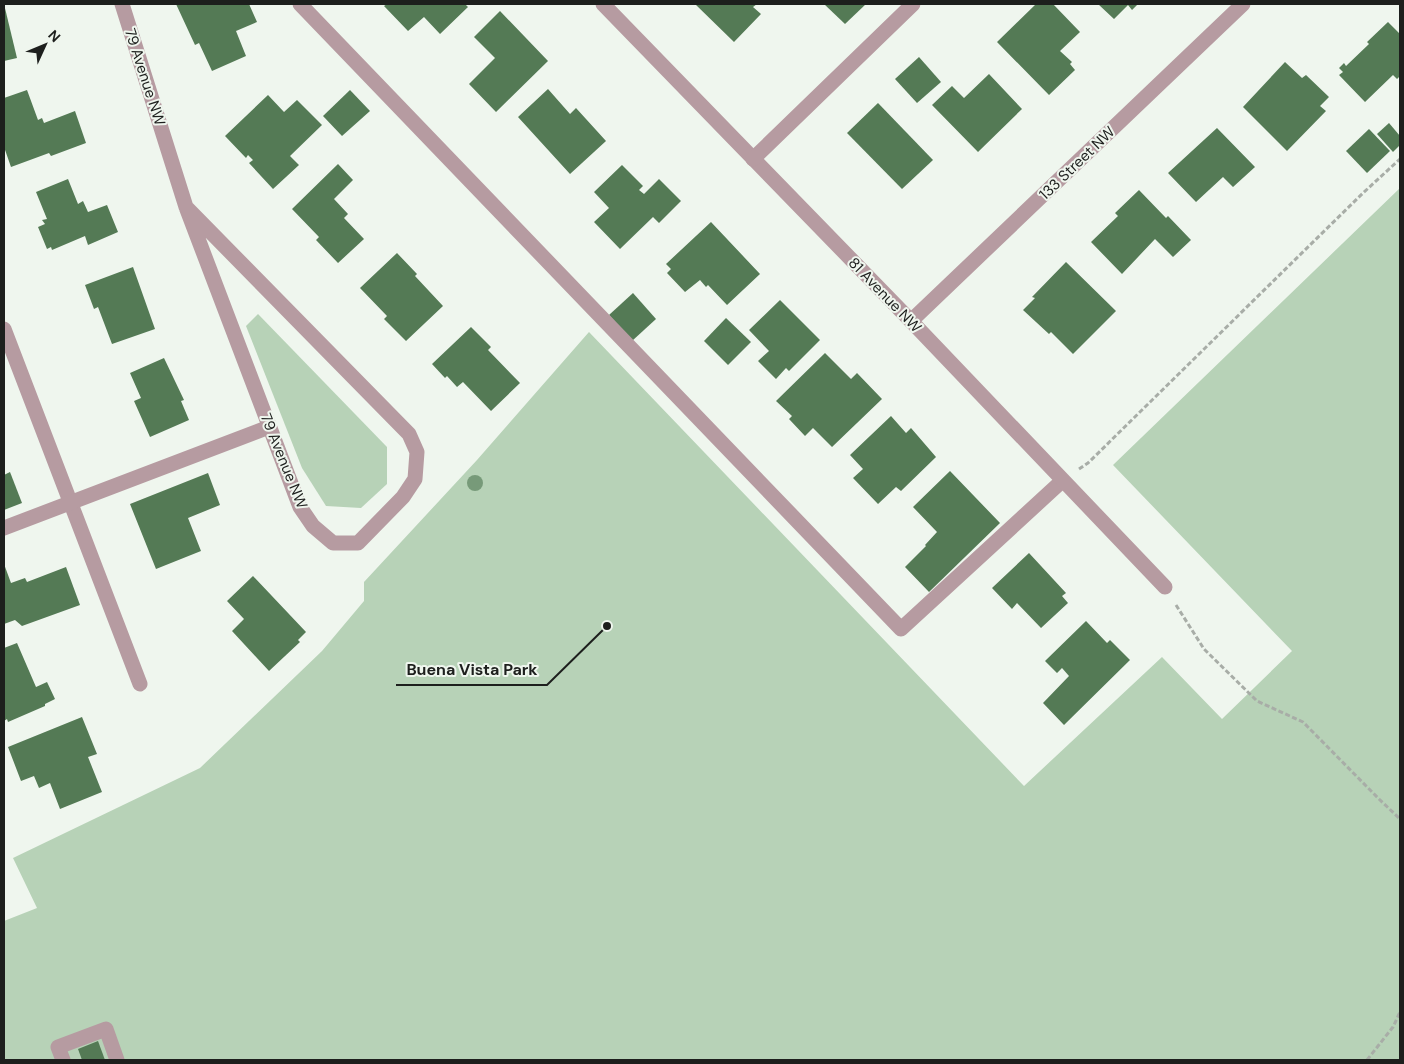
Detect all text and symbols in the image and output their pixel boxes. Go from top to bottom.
north arrow [20,20,70,70]
text: N [44,26,64,46]
street label: 79 Avenue NW [120,26,170,129]
street label: 133 Street NW [1035,122,1119,204]
street label: 81 Avenue NW [844,253,926,337]
street label: 79 Avenue NW [256,410,312,512]
callout: Buena Vista Park [396,654,547,685]
text: Buena Vista Park [406,659,538,680]

